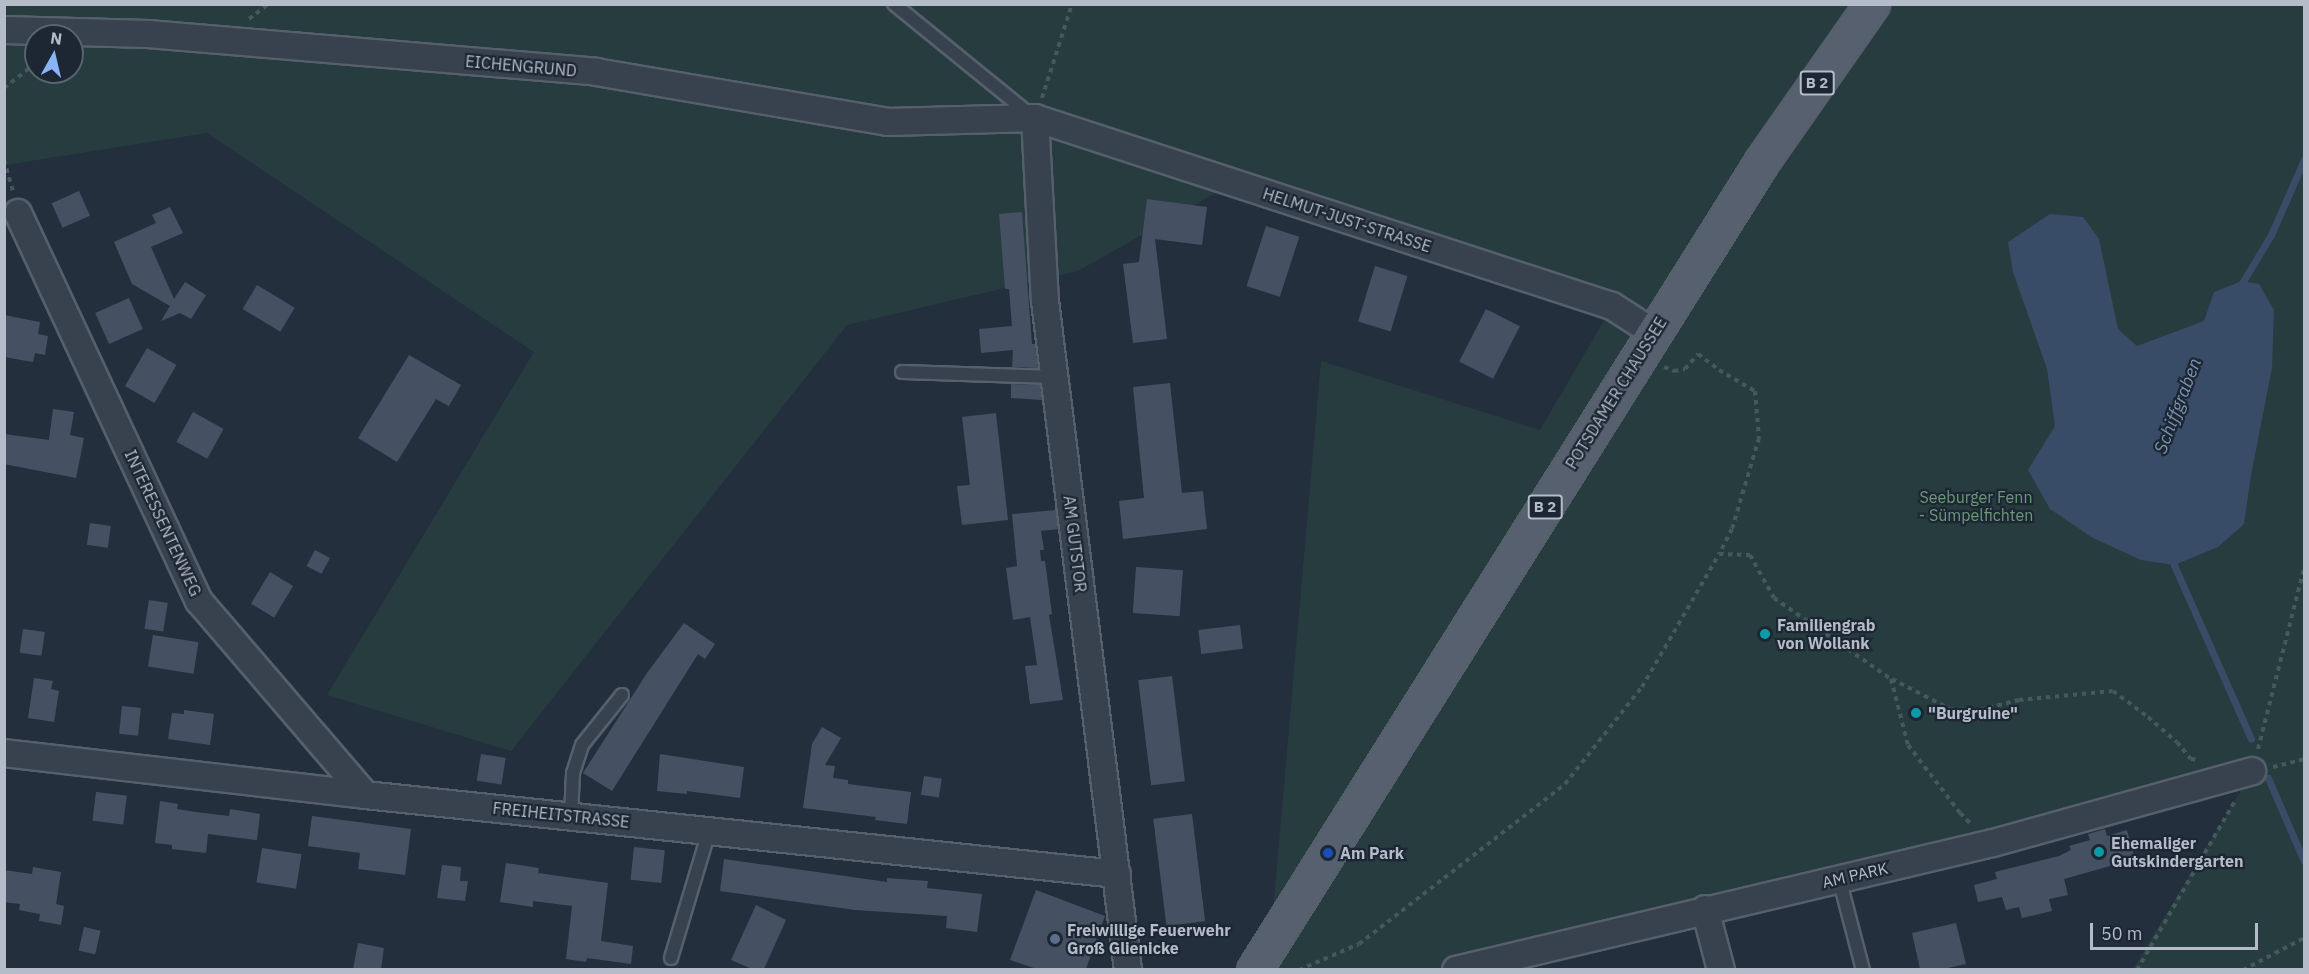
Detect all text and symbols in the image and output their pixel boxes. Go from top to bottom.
north arrow [24,24,84,84]
text: N [49,27,63,49]
street label: EICHENGRUND [465,52,577,80]
road number: B 2 [1799,71,1835,95]
street label: HELMUT-JUST-STRASSE [1260,184,1434,256]
street label: POTSDAMER CHAUSSEE [1561,314,1671,472]
water label: Schiffgraben [2150,355,2206,457]
street label: INTERESSENTENWEG [121,447,205,599]
park label: Seeburger Fenn - Sümpelfichten [1919,487,2033,525]
street label: AM GUTSTOR [1060,494,1090,594]
road number: B 2 [1527,495,1563,519]
place label: Familiengrab von Wollank [1777,615,1876,653]
marker: Familiengrab von Wollank [1758,627,1772,641]
place label: "Burgruine" [1928,703,2018,723]
marker: "Burgruine" [1909,706,1923,720]
street label: FREIHEITSTRASSE [492,798,630,832]
place label: Ehemaliger Gutskindergarten [2111,833,2244,871]
place label: Am Park [1340,843,1404,863]
marker: Ehemaliger Gutskindergarten [2092,845,2106,859]
marker: Am Park [1321,846,1335,860]
street label: AM PARK [1820,858,1890,892]
scale bar [2093,911,2261,949]
place label: Freiwillige Feuerwehr Groß Glienicke [1067,920,1231,958]
text: 50 m [2101,922,2143,945]
marker: Freiwillige Feuerwehr Groß Glienicke [1048,932,1062,946]

